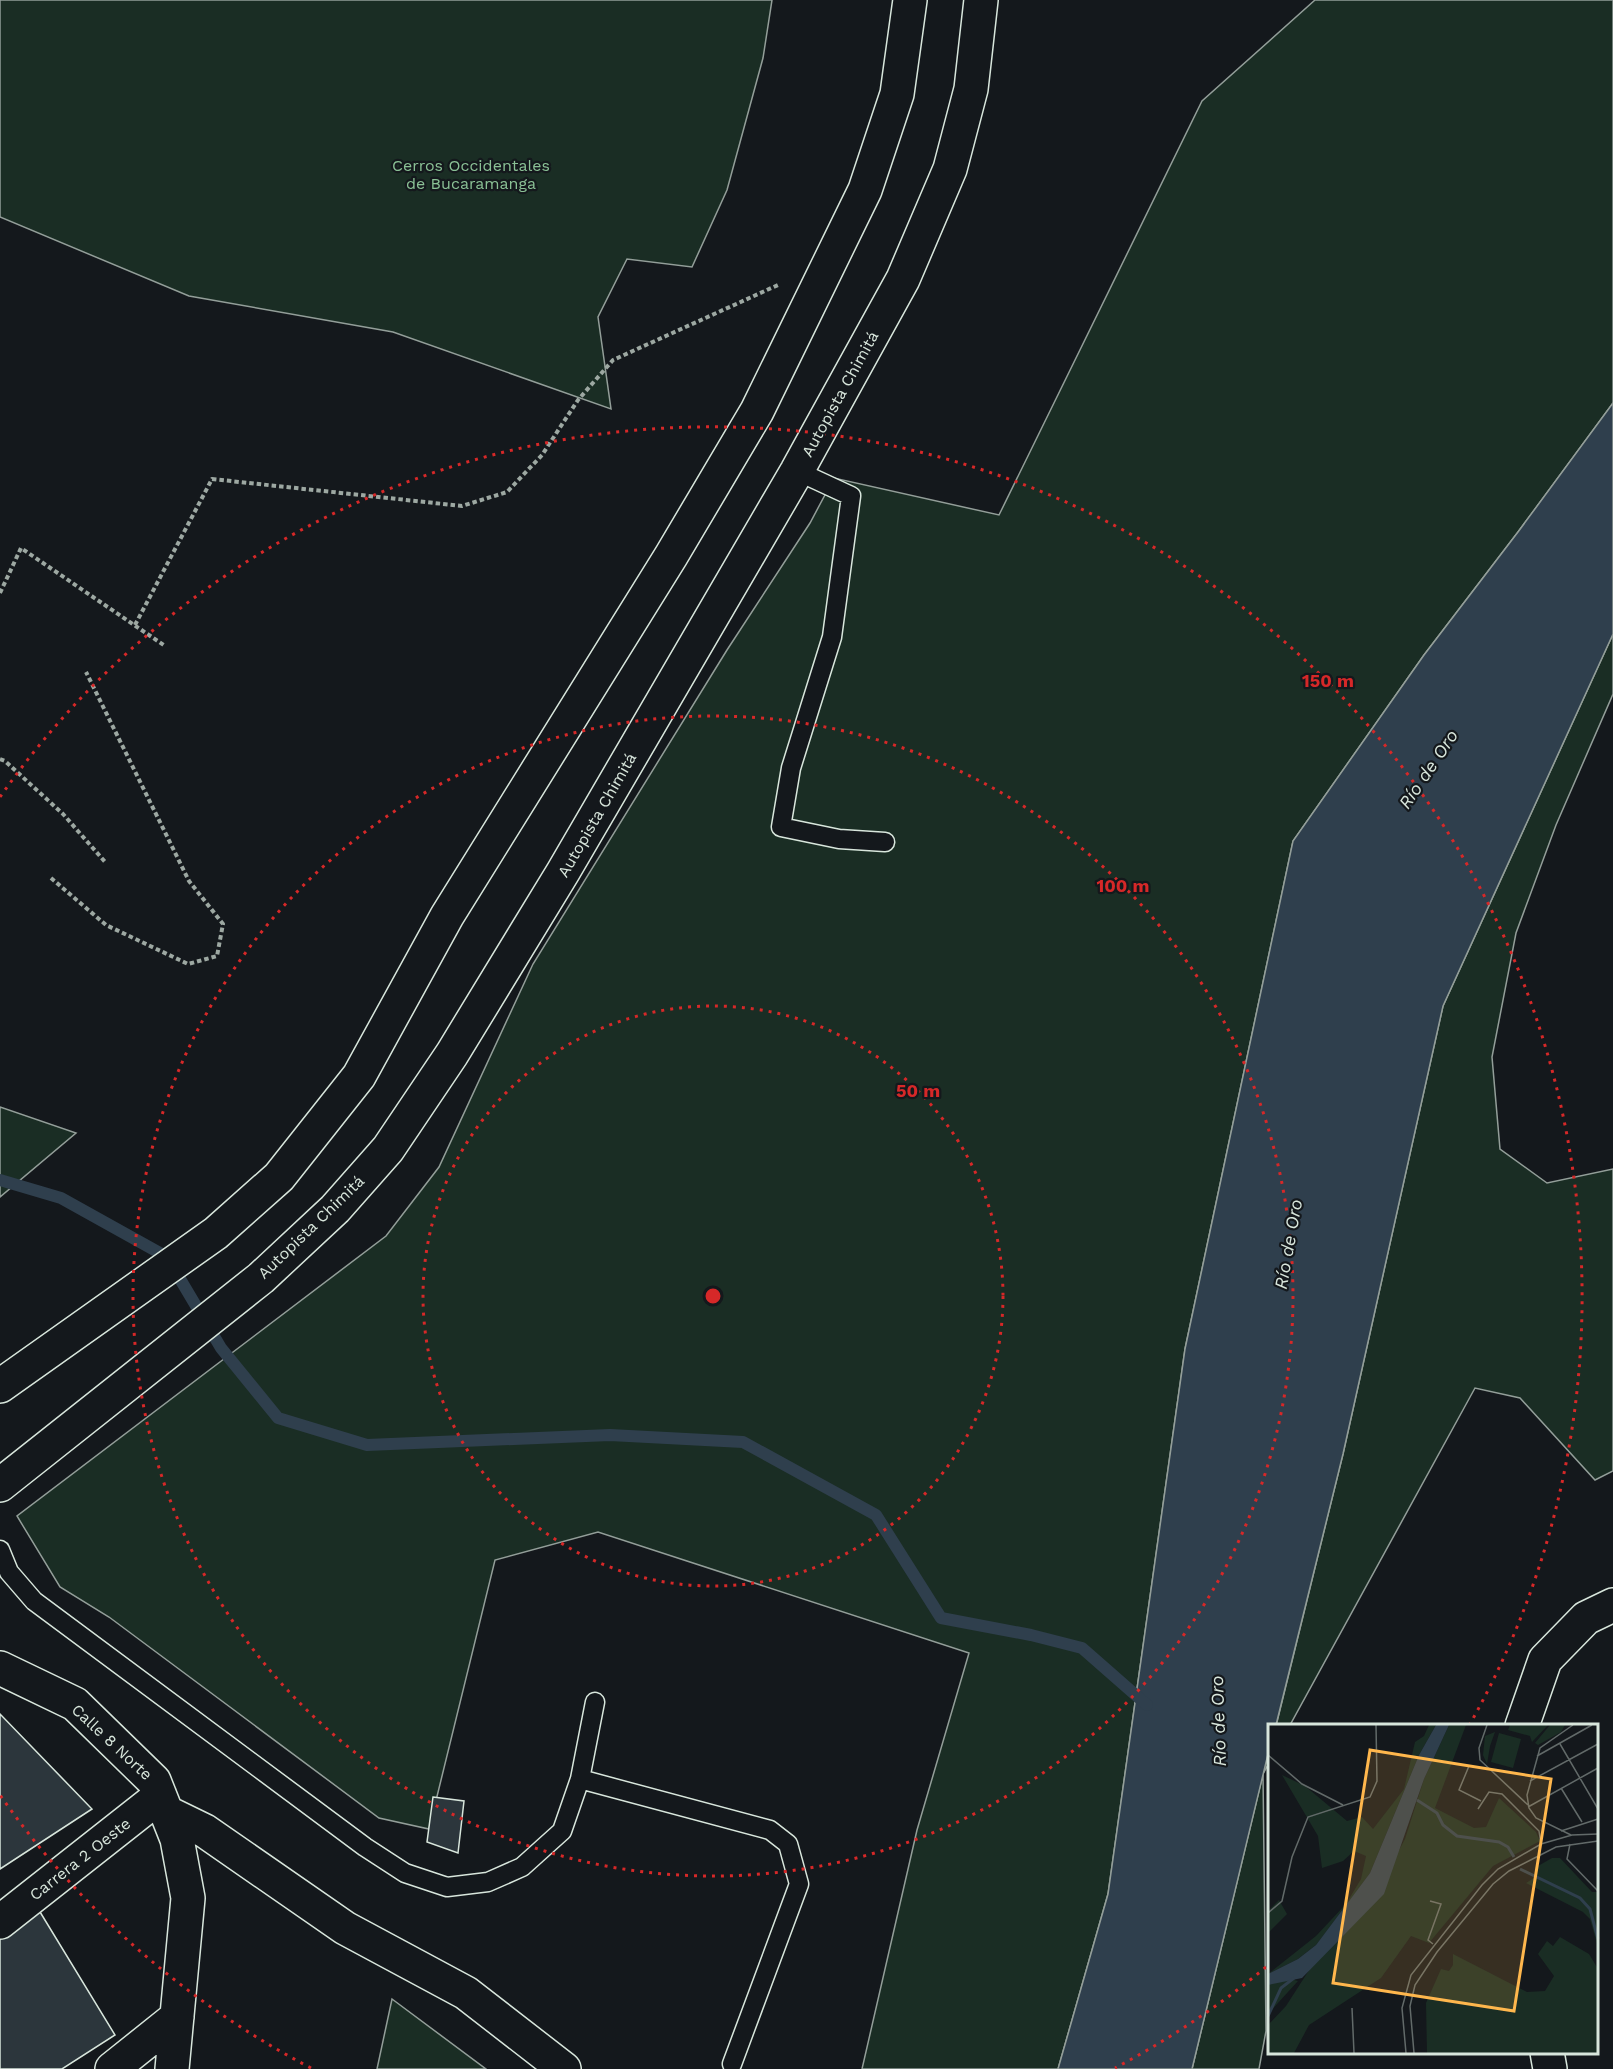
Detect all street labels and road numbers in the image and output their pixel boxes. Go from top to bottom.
street label: Autopista Chimitá [798,328,882,460]
street label: Autopista Chimitá [554,749,640,881]
street label: Autopista Chimitá [254,1171,368,1283]
street label: Calle 8 Norte [68,1700,156,1784]
street label: Carrera 2 Oeste [26,1814,134,1904]

